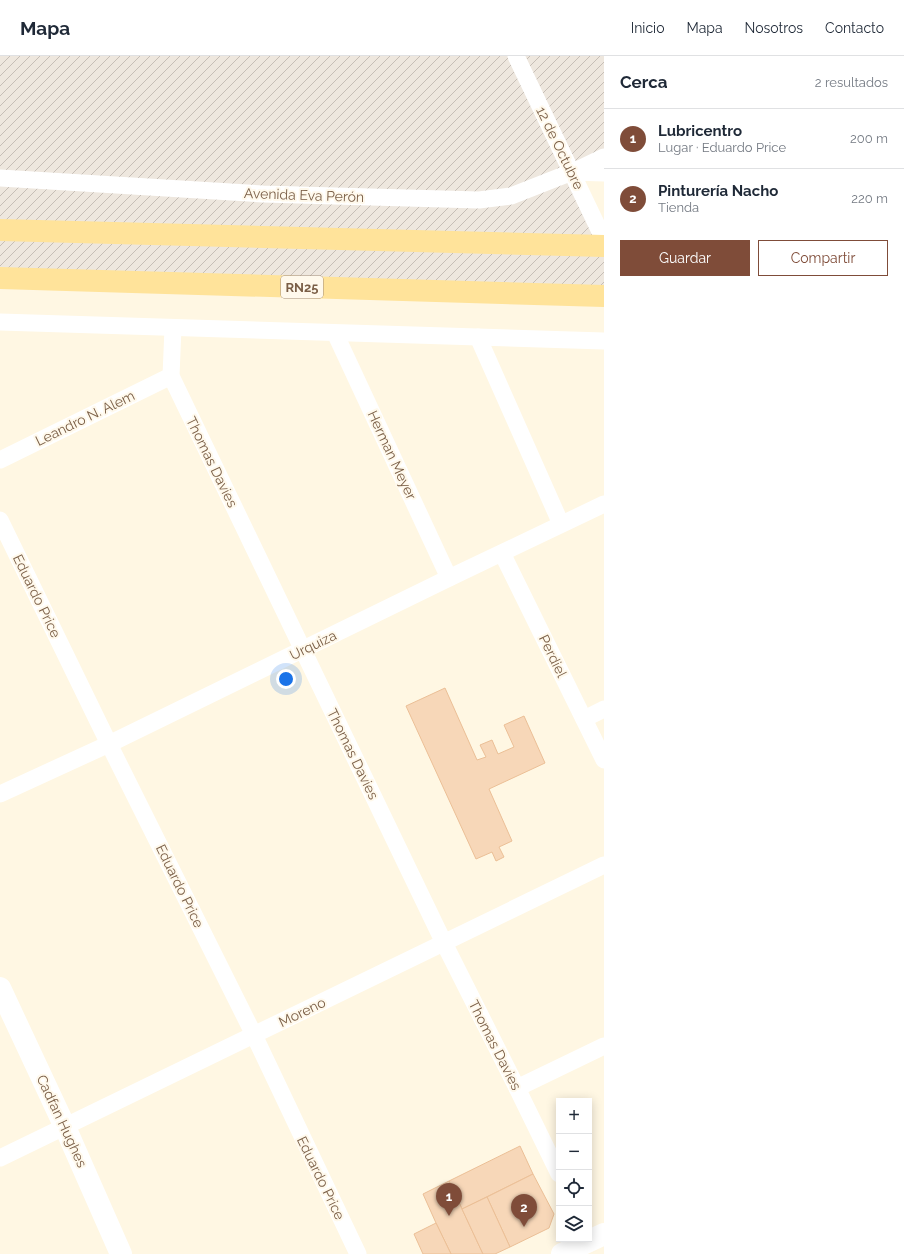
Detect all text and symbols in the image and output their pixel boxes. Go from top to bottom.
text: Mapa [20,17,70,39]
text: Inicio [631,20,664,36]
text: Mapa [686,20,723,36]
text: Nosotros [745,20,803,36]
text: Contacto [825,20,884,36]
text: Cerca [620,72,668,92]
text: 2 resultados [815,75,888,90]
street label: 12 de Octubre [533,104,587,192]
text: Lubricentro [658,122,742,140]
text: 1 [630,131,636,146]
text: 200 m [850,131,888,146]
text: Lugar · Eduardo Price [658,140,786,155]
text: Pinturería Nacho [658,182,778,200]
street label: Avenida Eva Perón [244,185,364,205]
text: 2 [629,191,637,206]
text: 220 m [851,191,888,206]
text: Tienda [658,200,699,215]
button: Guardar [620,240,750,276]
button: Compartir [758,240,888,276]
road number: RN25 [281,276,323,298]
street label: Leandro N. Alem [33,387,137,449]
street label: Herman Meyer [364,408,420,502]
street label: Thomas Davies [183,414,241,510]
street label: Eduardo Price [10,552,64,640]
street label: Urquiza [287,627,339,663]
street label: Perdiel [536,632,570,680]
your location [276,669,296,689]
street label: Thomas Davies [324,706,382,802]
street label: Eduardo Price [153,842,207,930]
street label: Moreno [276,994,328,1030]
street label: Thomas Davies [465,997,525,1093]
street label: Cadfan Hughes [34,1072,91,1170]
map controls [556,1098,592,1242]
button: + [556,1098,592,1134]
street label: Eduardo Price [294,1134,348,1222]
button: − [556,1134,592,1170]
button: locate [556,1170,592,1206]
pin: 1 [436,1183,462,1216]
pin: 2 [511,1194,537,1227]
button: layers [556,1206,592,1242]

